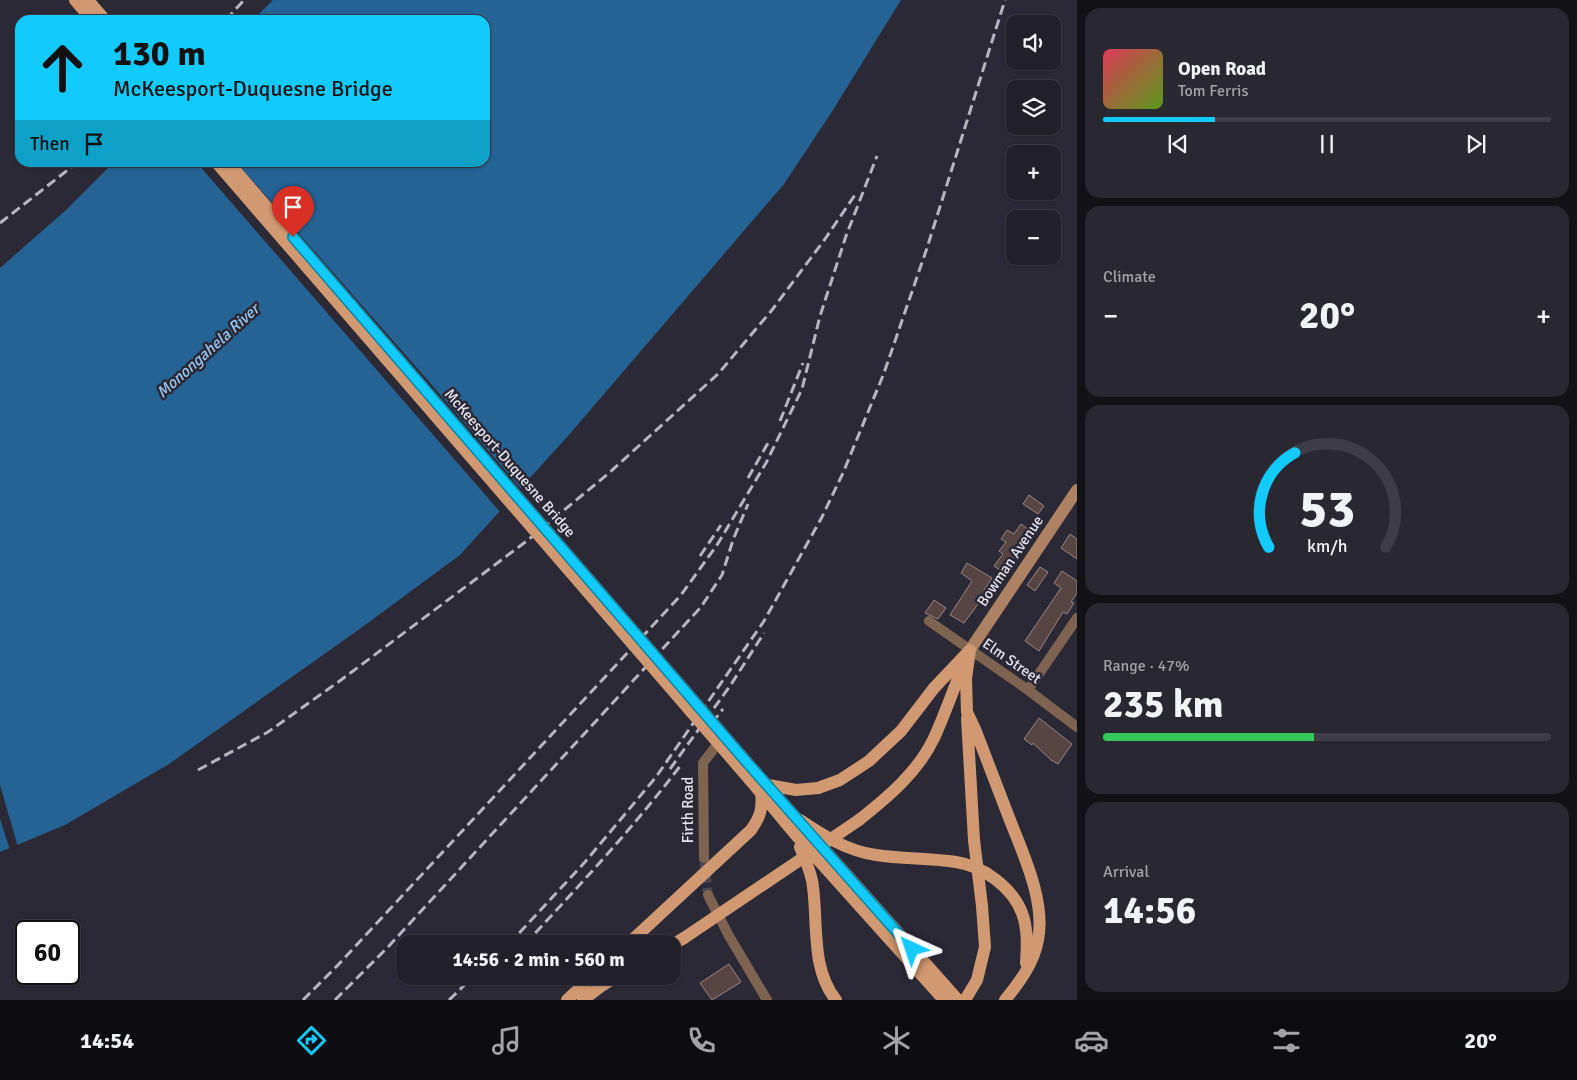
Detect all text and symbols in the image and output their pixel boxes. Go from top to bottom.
map controls [1006,15,1061,265]
button: sound [1006,15,1061,70]
text: 130 m [113,32,206,75]
icon: ahead [30,35,95,100]
text: Open Road [1178,57,1266,81]
text: McKeesport-Duquesne Bridge [113,75,393,102]
button: layers [1006,80,1061,135]
text: Tom Ferris [1178,81,1248,101]
icon: arrive [80,130,108,158]
icon: previous [1164,130,1192,158]
icon: pause [1313,130,1341,158]
icon: next [1462,130,1490,158]
text: Then [30,132,70,156]
button: + [1006,145,1061,200]
pin [272,186,314,237]
icon: arrive [279,193,307,221]
button: − [1006,210,1061,265]
text: Climate [1103,267,1156,287]
text: 20° [1299,292,1355,339]
water label: Monongahela River [152,298,265,402]
text: − [1103,299,1118,333]
text: + [1536,299,1551,333]
street label: McKeesport-Duquesne Bridge [441,385,579,541]
text: 53 [1299,477,1355,541]
street label: Bowman Avenue [973,512,1047,610]
text: km/h [1307,535,1347,557]
street label: Elm Street [979,634,1045,688]
text: Range · 47% [1103,656,1189,676]
text: 235 km [1103,681,1224,728]
street label: Firth Road [679,777,697,843]
text: Arrival [1103,862,1149,882]
text: 14:56 [1103,887,1196,934]
speed limit sign: 60 [15,920,80,985]
position arrow [885,922,937,974]
text: 14:56 · 2 min · 560 m [452,948,625,972]
icon: directions [294,1023,329,1058]
icon: music [489,1023,524,1058]
icon: phone [684,1023,719,1058]
icon: climate [879,1023,914,1058]
icon: car [1074,1023,1109,1058]
icon: filters [1269,1023,1304,1058]
text: 14:54 [80,1027,134,1054]
text: 20° [1464,1027,1497,1054]

